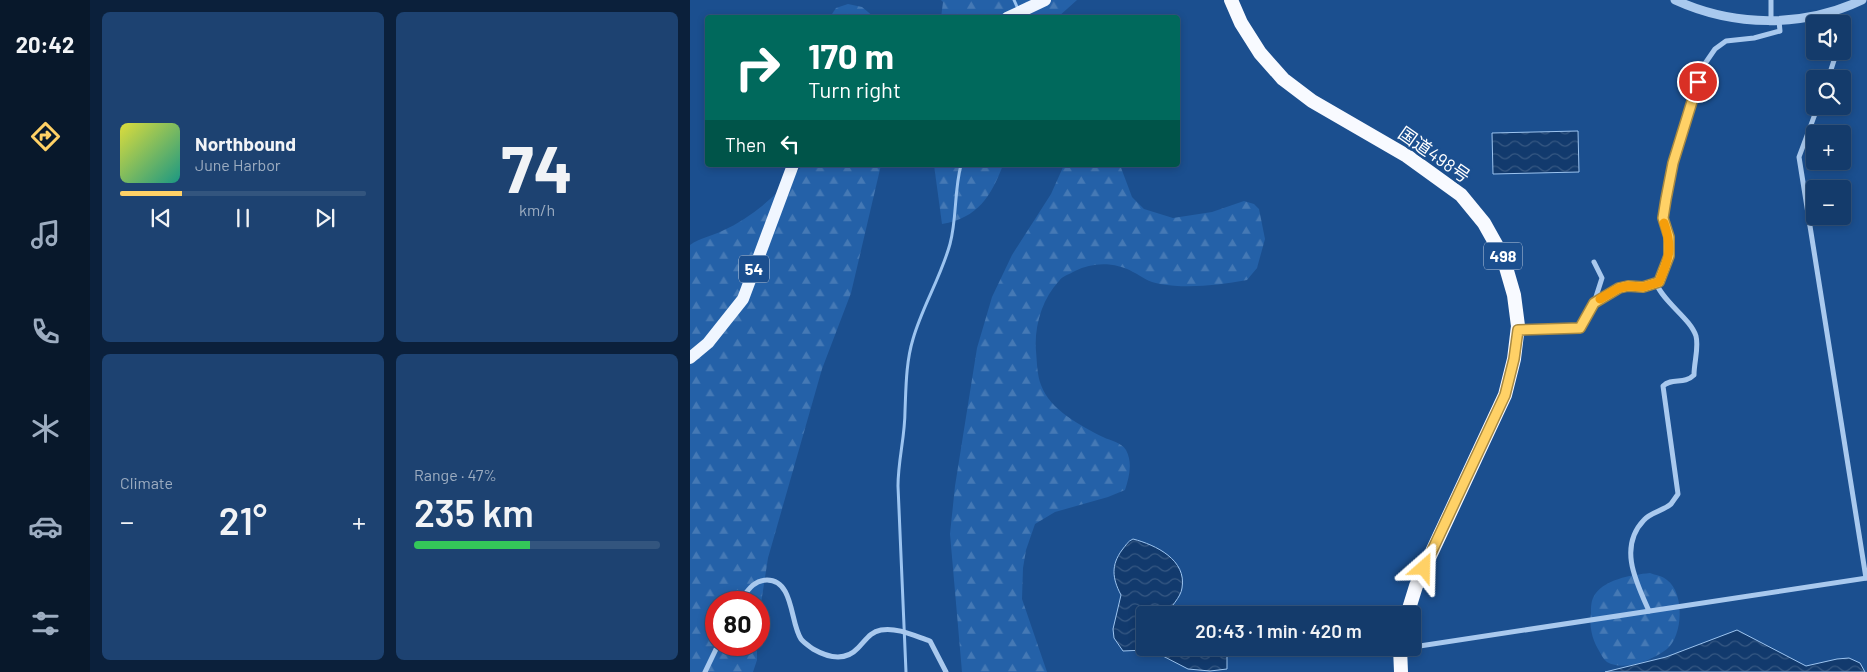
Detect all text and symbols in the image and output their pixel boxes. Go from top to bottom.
map controls [1806,15,1851,225]
button: sound [1806,15,1851,60]
text: 20:42 [16,31,74,57]
text: 170 m [808,34,894,76]
icon: right [725,35,790,100]
pin [1677,61,1719,103]
icon: arrive [1684,68,1712,96]
button: search [1806,70,1851,115]
text: Turn right [808,76,901,102]
icon: directions [28,119,63,154]
street label: 国道498号 [1394,121,1475,187]
button: + [1806,125,1851,170]
text: 74 [501,128,573,206]
icon: left [776,130,804,158]
text: Northbound [195,132,296,155]
text: Then [725,133,766,156]
text: June Harbor [195,155,281,174]
button: − [1806,180,1851,225]
text: km/h [519,200,555,219]
icon: previous [147,204,175,232]
icon: pause [229,204,257,232]
icon: next [311,204,339,232]
icon: music [28,217,63,252]
road number: 498 [1484,242,1522,270]
road number: 54 [739,255,769,282]
icon: phone [28,314,63,349]
icon: climate [28,411,63,446]
text: Range · 47% [414,465,497,484]
text: Climate [120,473,173,492]
text: 235 km [414,489,534,535]
text: 21° [219,497,267,543]
text: − [120,504,134,538]
text: + [352,504,366,538]
icon: car [28,509,63,544]
position arrow [1397,541,1449,593]
speed limit sign: 80 [705,591,770,656]
icon: filters [28,606,63,641]
text: 20:43 · 1 min · 420 m [1195,619,1362,642]

